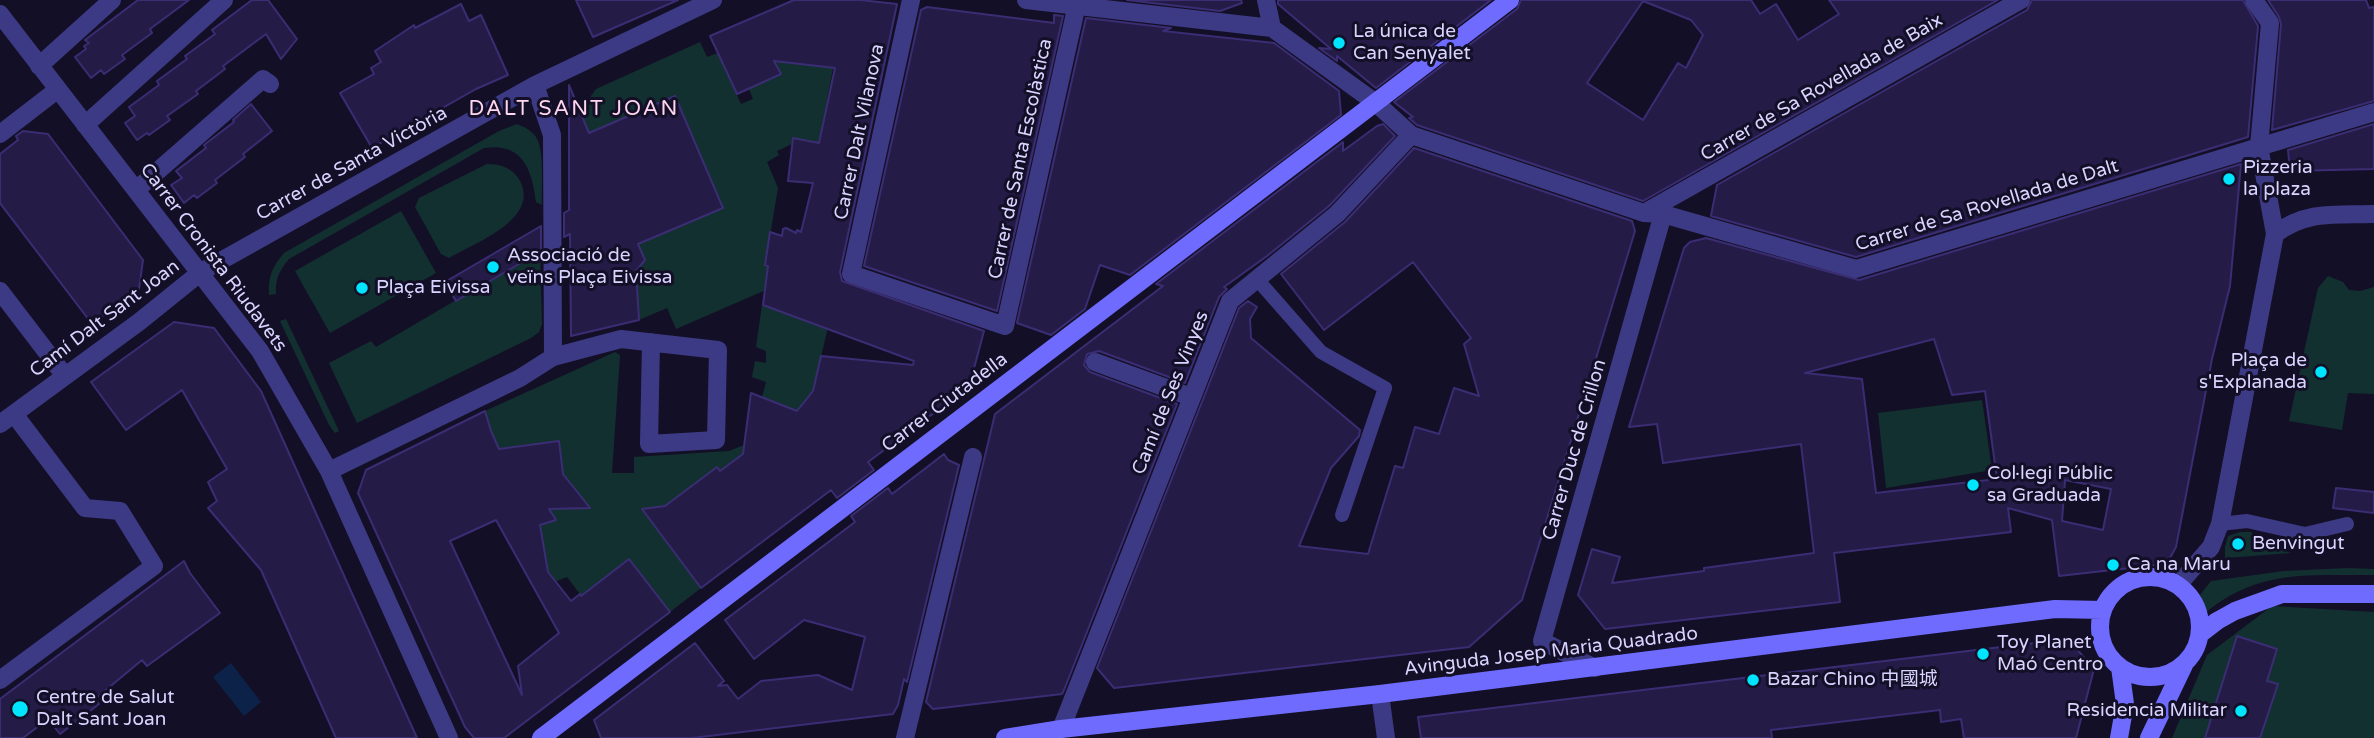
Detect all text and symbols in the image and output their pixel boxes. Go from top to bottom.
street label: Carrer de Sa Rovellada de Baix [1697,9,1947,167]
place label: La única de Can Senyalet [1353,21,1471,65]
marker: La única de Can Senyalet [1331,35,1347,51]
street label: Carrer de Santa Escolàstica [984,37,1058,281]
street label: Carrer Dalt Vilanova [830,42,890,222]
district label: DALT SANT JOAN [470,96,678,122]
street label: Carrer de Santa Victòria [253,102,451,226]
street label: Carrer de Sa Rovellada de Dalt [1853,155,2121,257]
place label: Pizzeria la plaza [2243,157,2313,201]
street label: Carrer Cronista Riudavets [135,159,291,357]
marker: Pizzeria la plaza [2221,171,2237,187]
place label: Associació de veïns Plaça Eivissa [507,245,672,289]
street label: Camí Dalt Sant Joan [26,255,184,383]
marker: Associació de veïns Plaça Eivissa [485,259,501,275]
place label: Plaça Eivissa [376,277,490,299]
marker: Plaça Eivissa [354,280,370,296]
street label: Camí de Ses Vinyes [1128,308,1214,478]
street label: Carrer Ciutadella [878,348,1012,458]
place label: Plaça de s'Explanada [2199,350,2307,394]
street label: Carrer Duc de Crillon [1538,357,1612,543]
marker: Plaça de s'Explanada [2313,364,2329,380]
place label: Col·legi Públic sa Graduada [1987,463,2113,507]
marker: Col·legi Públic sa Graduada [1965,477,1981,493]
place label: Benvingut [2252,533,2344,555]
marker: Benvingut [2230,536,2246,552]
place label: Ca na Maru [2127,554,2231,576]
marker: Ca na Maru [2105,557,2121,573]
street label: Avinguda Josep Maria Quadrado [1403,623,1699,681]
place label: Toy Planet Maó Centro [1997,632,2103,676]
marker: Toy Planet Maó Centro [1975,646,1991,662]
place label: Bazar Chino 中國城 [1767,669,1938,691]
marker: Bazar Chino 中國城 [1745,672,1761,688]
place label: Centre de Salut Dalt Sant Joan [36,687,175,731]
marker: Centre de Salut Dalt Sant Joan [10,699,30,719]
place label: Residencia Militar [2067,700,2227,722]
marker: Residencia Militar [2233,703,2249,719]

